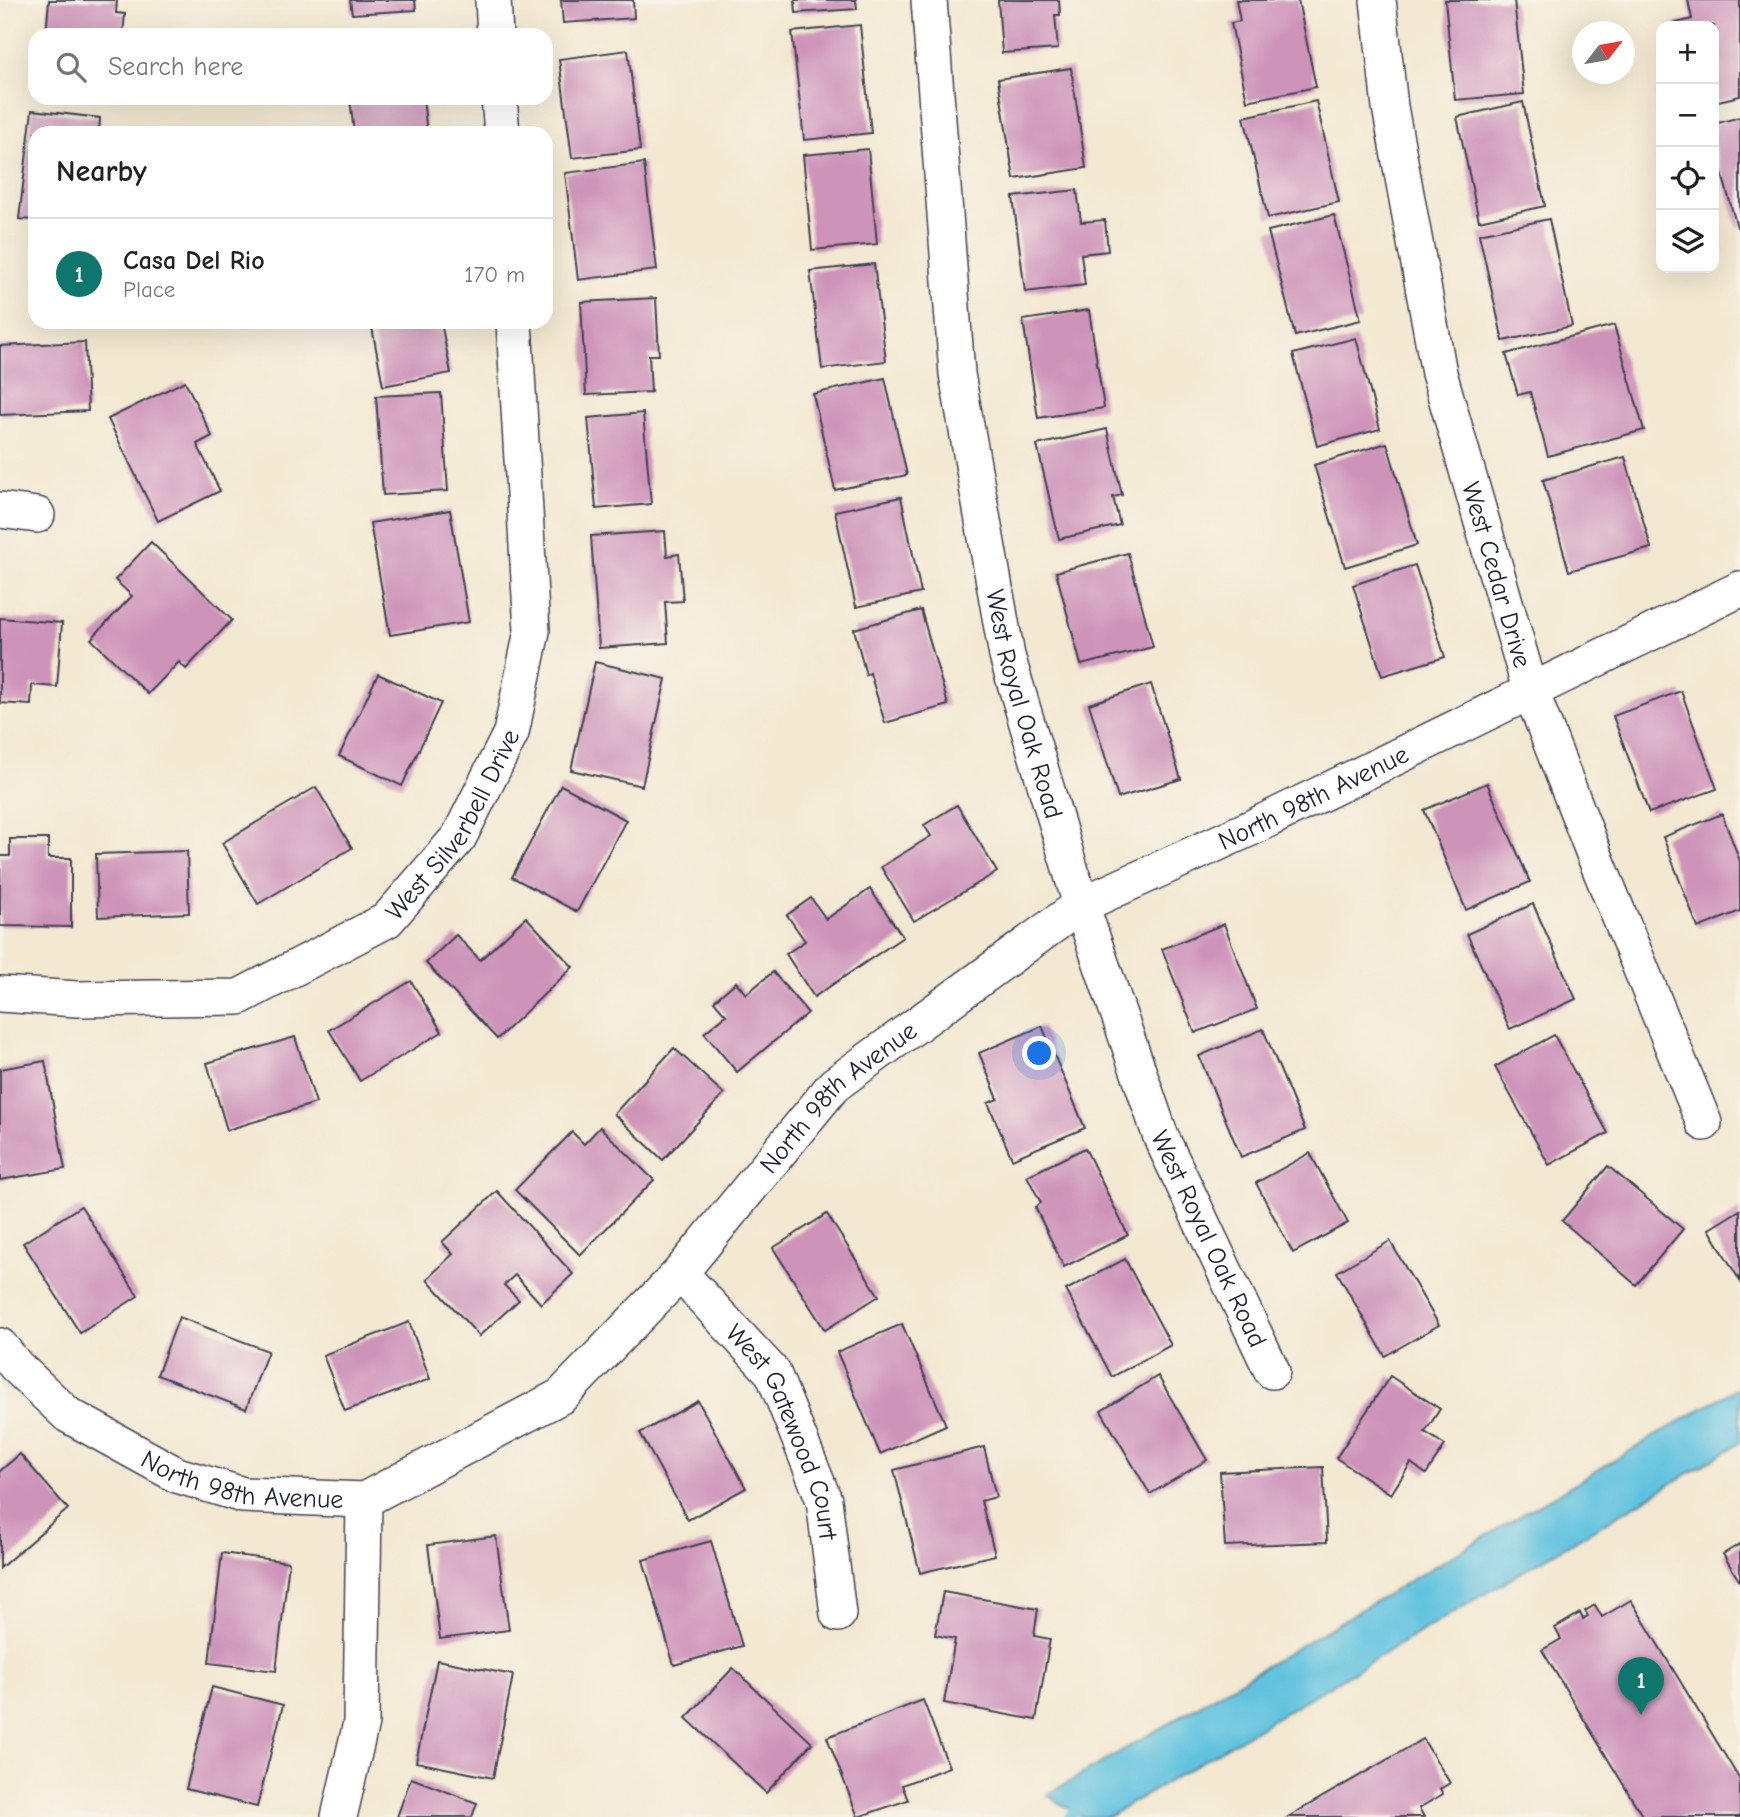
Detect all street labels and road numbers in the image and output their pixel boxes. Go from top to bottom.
street label: West Cedar Drive [1455,479,1537,671]
street label: West Royal Oak Road [979,587,1068,822]
street label: West Silverbell Drive [380,724,526,927]
street label: North 98th Avenue [1214,739,1414,857]
street label: North 98th Avenue [754,1016,923,1180]
street label: West Royal Oak Road [1144,1126,1272,1352]
street label: West Gatewood Court [719,1318,843,1543]
street label: North 98th Avenue [136,1444,344,1515]

